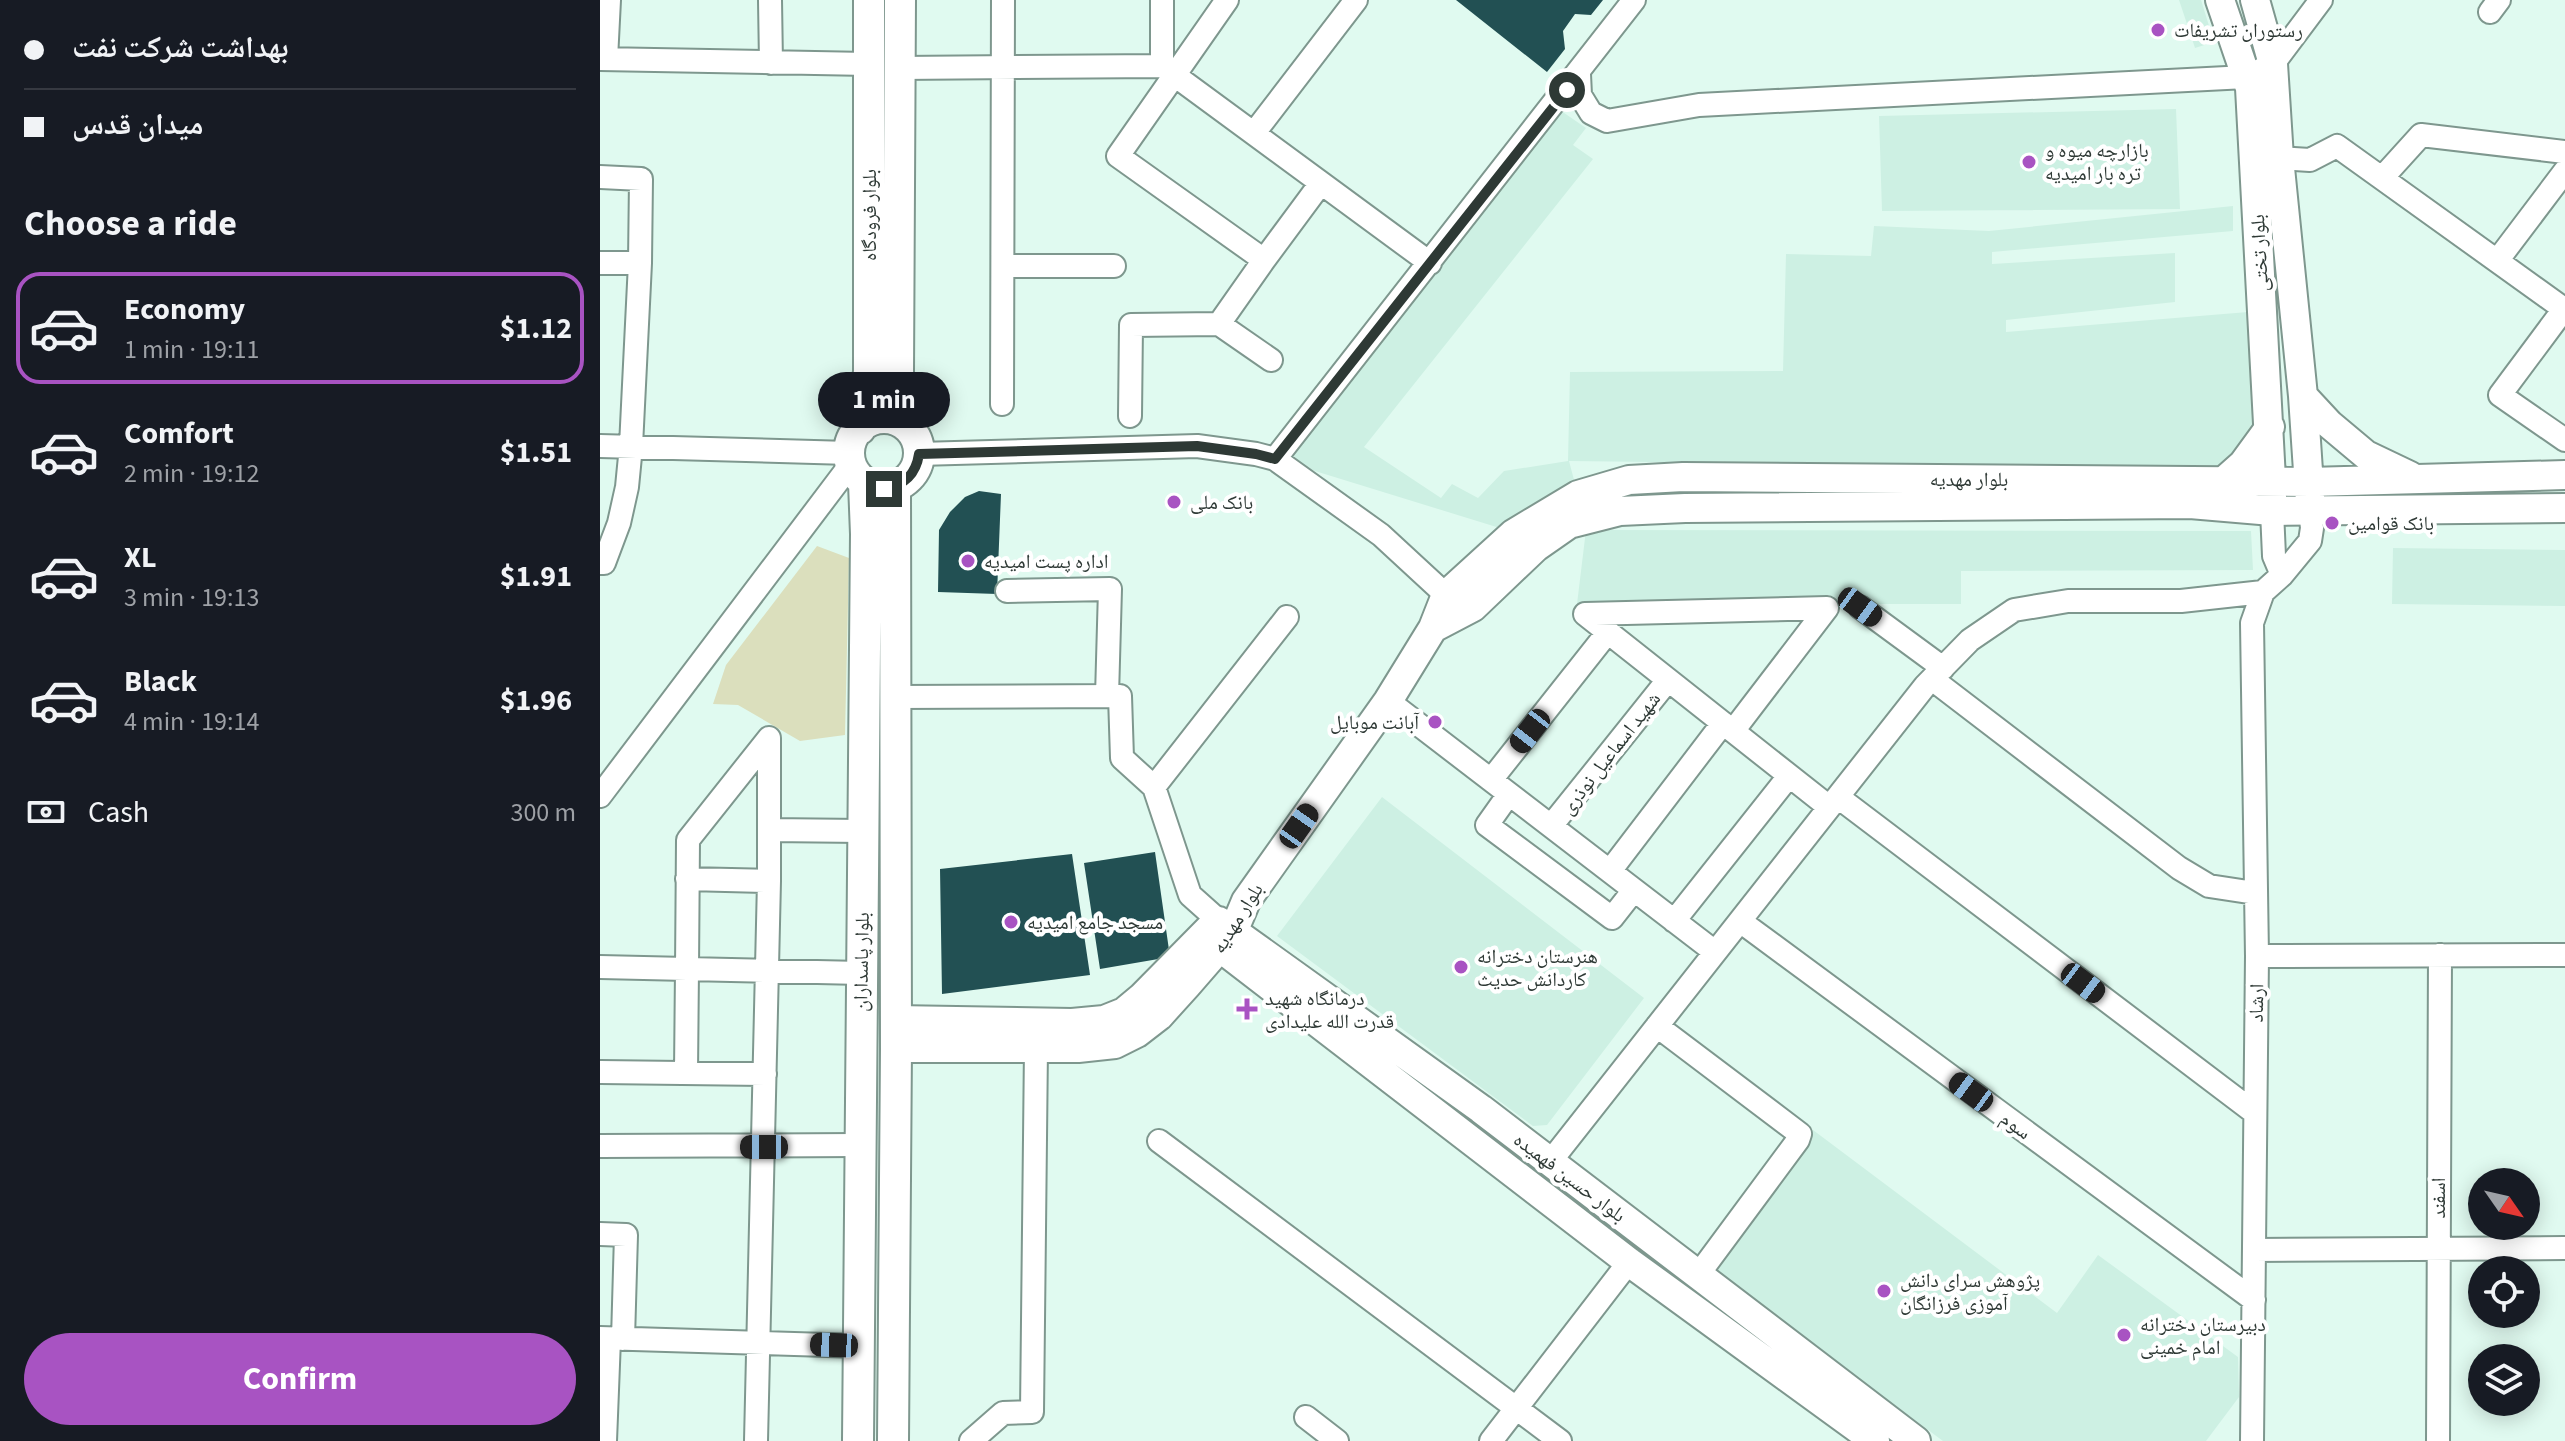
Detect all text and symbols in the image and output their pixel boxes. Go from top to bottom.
place label: رستوران تشریفات [2174,17,2303,45]
marker: رستوران تشریفات [2149,21,2167,39]
text: بهداشت شرکت نفت [72,26,289,69]
route start [1549,72,1585,108]
text: میدان قدس [72,103,203,146]
place label: بازارچه میوه و تره بار امیدیه [2045,137,2149,188]
marker: بازارچه میوه و تره بار امیدیه [2020,153,2038,171]
street label: بلوار فرودگاه [856,169,884,261]
text: Choose a ride [24,198,237,249]
street label: بلوار تختی [2244,214,2276,292]
text: Economy [124,288,245,331]
icon: car [28,292,100,364]
text: $1.12 [500,307,572,350]
text: 1 min · 19:11 [124,331,259,368]
callout: 1 min [818,373,950,429]
text: 1 min [852,381,916,418]
text: Comfort [124,412,234,455]
icon: car [28,416,100,488]
text: $1.51 [500,431,572,474]
text: 2 min · 19:12 [124,455,259,492]
street label: بلوار مهدیه [1930,466,2008,494]
route end [866,471,902,507]
place label: بانک ملی [1190,489,1253,517]
marker: بانک ملی [1165,493,1183,511]
place label: بانک قوامین [2348,510,2434,538]
marker: بانک قوامین [2323,514,2341,532]
text: XL [124,536,157,579]
icon: car [28,540,100,612]
place label: اداره پست امیدیه [984,548,1109,576]
marker: اداره پست امیدیه [959,552,977,570]
text: $1.91 [500,555,572,598]
text: 3 min · 19:13 [124,579,259,616]
car [1834,583,1886,631]
text: Black [124,660,197,703]
icon: car [28,664,100,736]
text: $1.96 [500,679,572,722]
street label: شهید اسماعیل نوذری [1554,686,1668,821]
text: 4 min · 19:14 [124,703,259,740]
car [1506,705,1554,757]
place label: آبانت موبایل [1330,709,1420,737]
marker: آبانت موبایل [1426,713,1444,731]
icon: cash [24,790,68,834]
text: Cash [88,791,149,834]
text: 300 m [510,794,576,831]
car [1275,799,1323,853]
street label: بلوار مهدیه [1205,878,1270,959]
place label: مسجد جامع امیدیه [1027,909,1163,937]
street label: بلوار پاسداران [847,912,877,1012]
marker: مسجد جامع امیدیه [1002,913,1020,931]
place label: هنرستان دخترانه کاردانش حدیث [1477,943,1598,994]
marker: هنرستان دخترانه کاردانش حدیث [1452,958,1470,976]
car [2057,959,2109,1007]
street label: ارشاد [2243,983,2271,1023]
place label: درمانگاه شهید قدرت الله علیدادی [1265,985,1394,1036]
marker: درمانگاه شهید قدرت الله علیدادی [1236,998,1258,1020]
car [1945,1068,1997,1116]
street label: سوم [1994,1105,2037,1147]
street label: بلوار حسین فهمیده [1507,1126,1631,1229]
car [740,1135,788,1159]
north arrow [2468,1168,2540,1240]
map controls [2468,1168,2540,1416]
street label: اسفند [2425,1178,2453,1218]
button: locate [2468,1256,2540,1328]
place label: پژوهش سرای دانش آموزی فرزانگان [1900,1267,2040,1318]
marker: پژوهش سرای دانش آموزی فرزانگان [1875,1282,1893,1300]
place label: دبیرستان دخترانه امام خمینی [2140,1311,2266,1362]
marker: دبیرستان دخترانه امام خمینی [2115,1326,2133,1344]
car [810,1332,858,1358]
button: Confirm [24,1333,576,1425]
button: layers [2468,1344,2540,1416]

